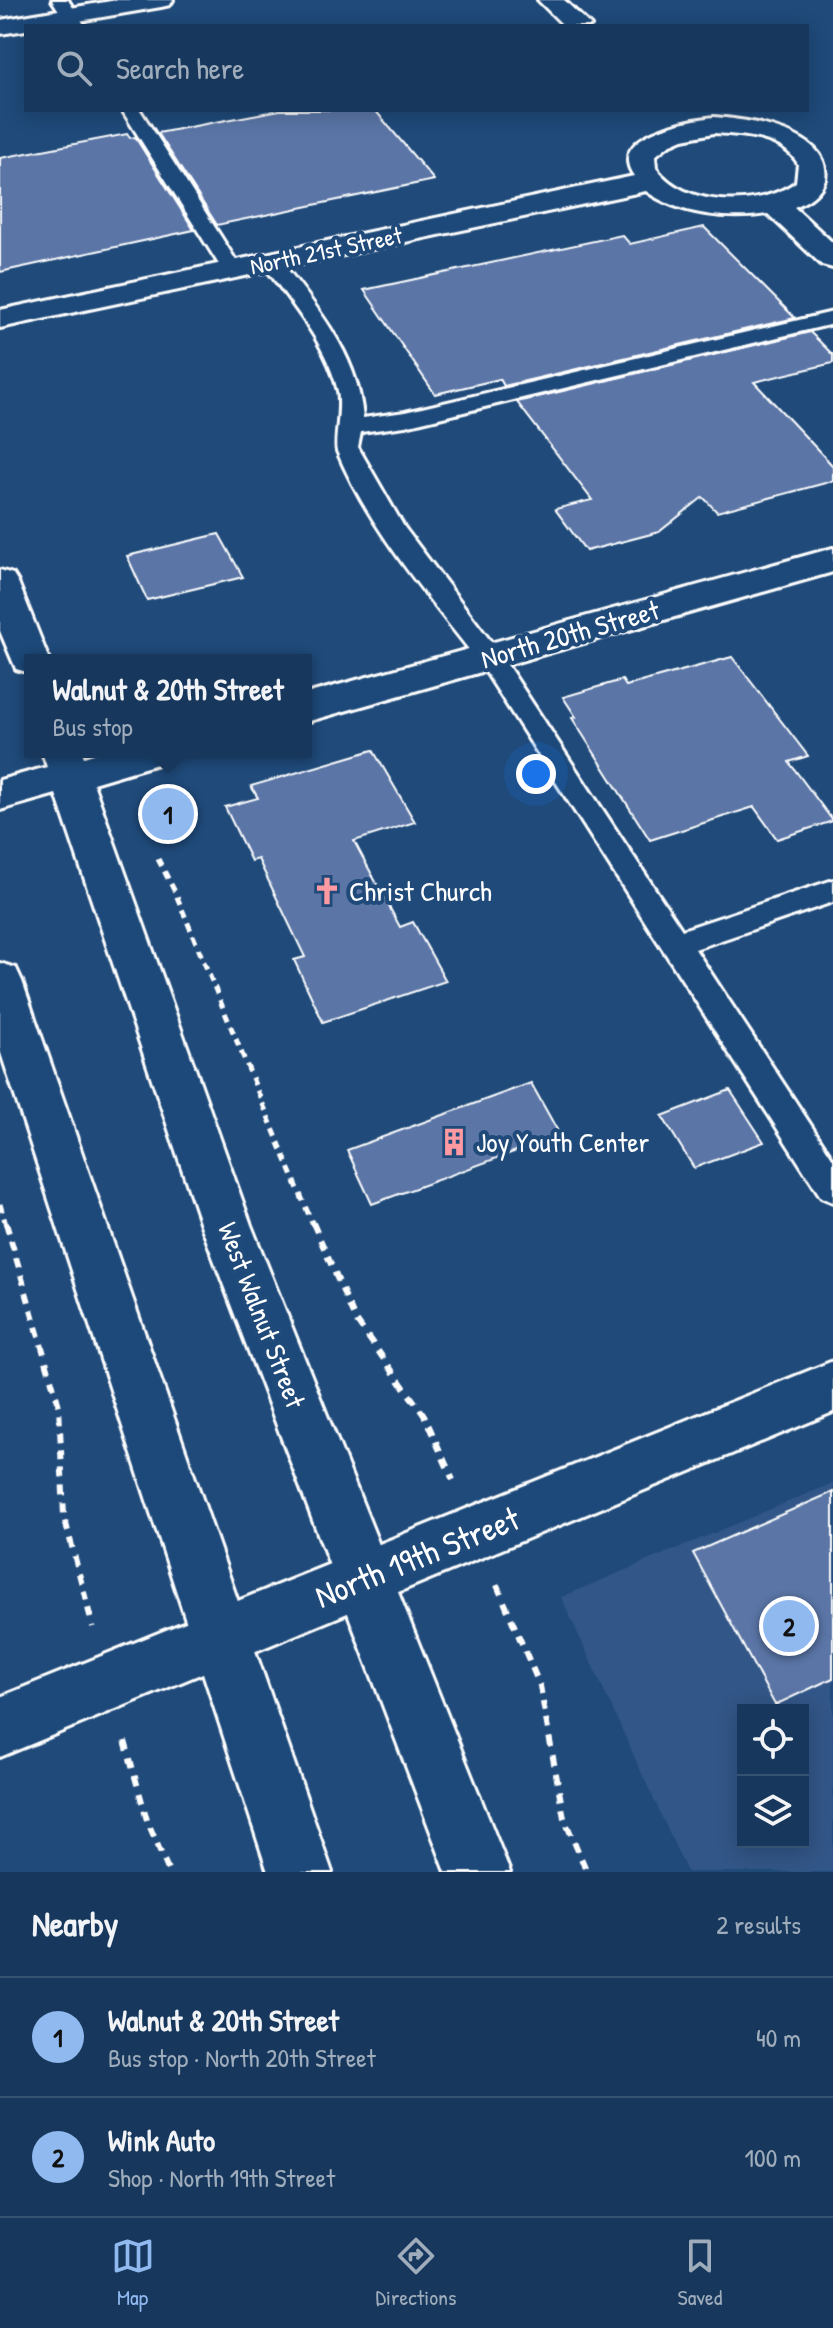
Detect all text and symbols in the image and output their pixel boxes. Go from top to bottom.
search box [24,24,809,112]
icon: search [52,46,96,90]
text: Search here [116,48,244,88]
street label: North 21st Street [247,218,406,282]
street label: North 20th Street [477,590,664,678]
popup [24,654,312,758]
text: Walnut & 20th Street [53,669,283,709]
text: Bus stop [53,709,133,744]
your location [516,754,556,794]
pin: 1 [142,784,194,844]
place label: Christ Church [349,872,492,910]
church icon: Christ Church [312,876,342,906]
place label: Joy Youth Center [476,1123,650,1161]
building icon: Joy Youth Center [439,1127,469,1157]
street label: West Walnut Street [209,1217,315,1414]
street label: North 19th Street [308,1495,527,1619]
pin: 2 [763,1596,815,1656]
map controls [737,1704,809,1848]
button: locate [737,1704,809,1776]
button: layers [737,1776,809,1848]
text: Nearby [32,1901,118,1947]
text: 2 results [716,1907,801,1942]
text: Walnut & 20th Street [108,2000,339,2040]
text: 1 [53,2020,63,2055]
text: 40 m [756,2020,801,2055]
text: Bus stop · North 20th Street [108,2040,376,2075]
text: Wink Auto [108,2120,215,2160]
text: 2 [52,2140,64,2175]
text: 100 m [745,2140,801,2175]
text: Shop · North 19th Street [108,2160,335,2195]
tab: Map [111,2234,155,2312]
tab: Directions [376,2234,457,2312]
tab: Saved [678,2234,722,2312]

